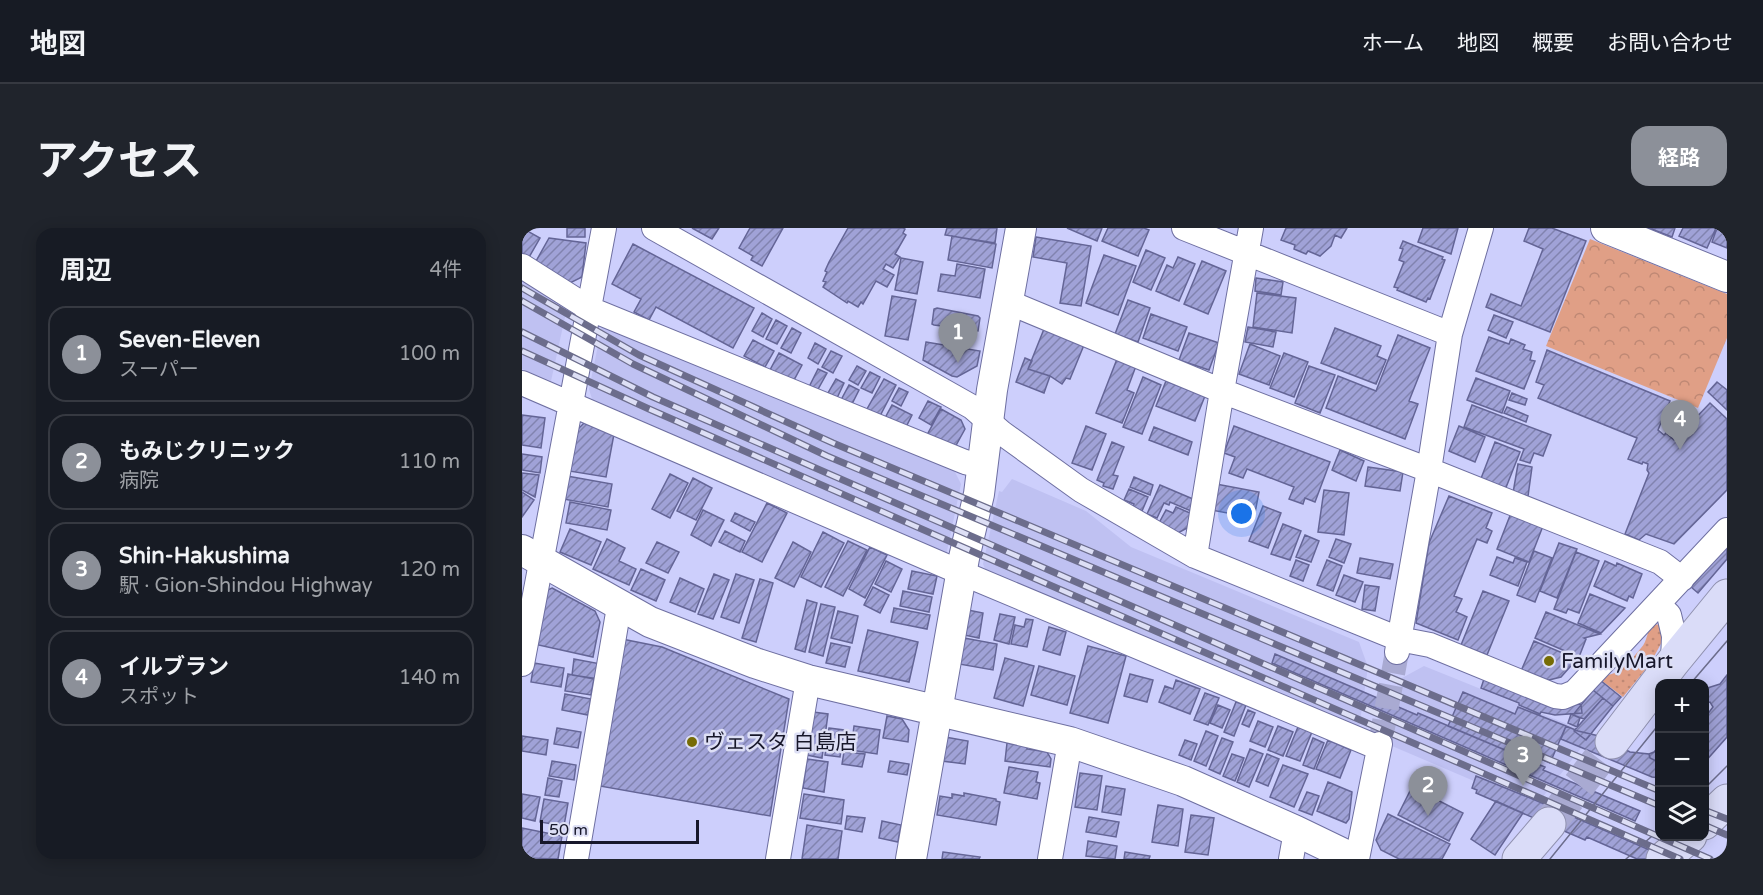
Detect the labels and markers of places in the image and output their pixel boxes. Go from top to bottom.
pin: 1 [938,314,978,363]
pin: 4 [1660,400,1700,450]
place label: FamilyMart [1561,649,1673,674]
marker: FamilyMart [1542,654,1556,668]
place label: ヴェスタ 白島店 [704,730,856,755]
marker: ヴェスタ 白島店 [685,735,699,749]
pin: 3 [1504,736,1542,786]
pin: 2 [1408,766,1448,816]

